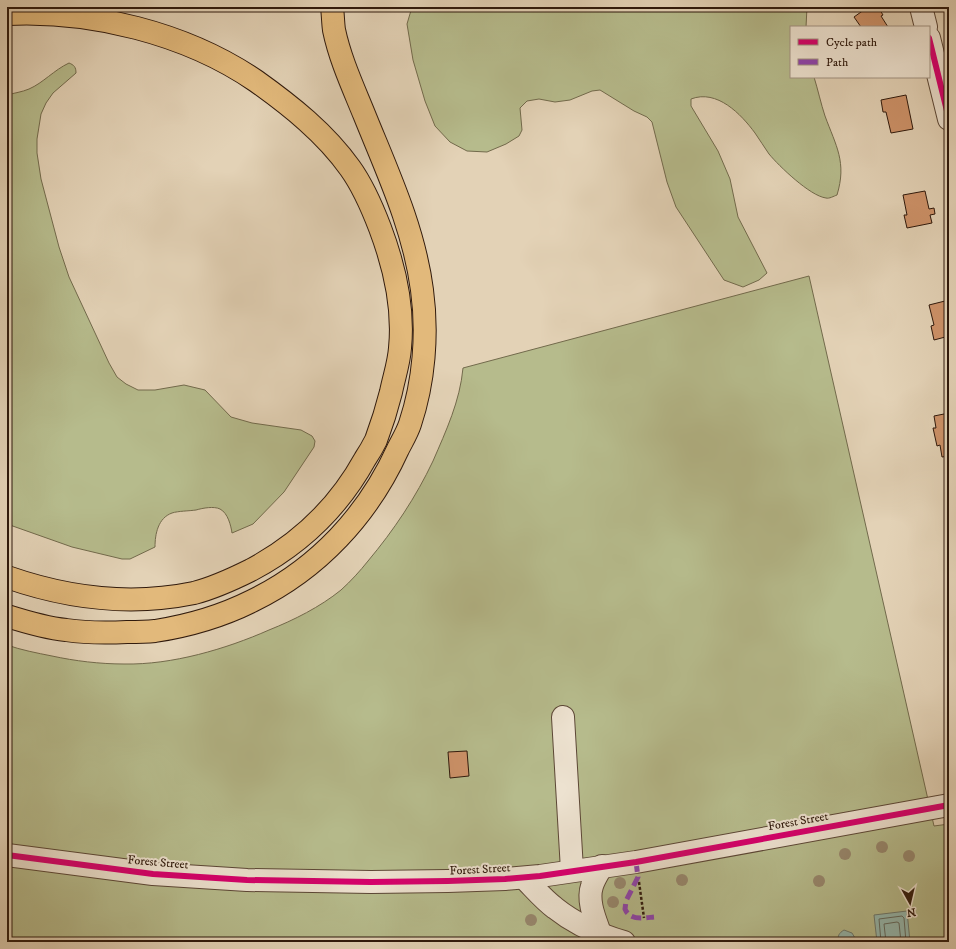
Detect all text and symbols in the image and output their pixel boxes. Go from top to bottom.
legend [790,26,930,78]
text: Cycle path [826,35,878,50]
text: Path [826,55,849,70]
street label: Forest Street [767,809,830,834]
street label: Forest Street [127,852,189,873]
street label: Forest Street [449,860,511,879]
north arrow [890,883,930,923]
text: N [906,904,917,919]

